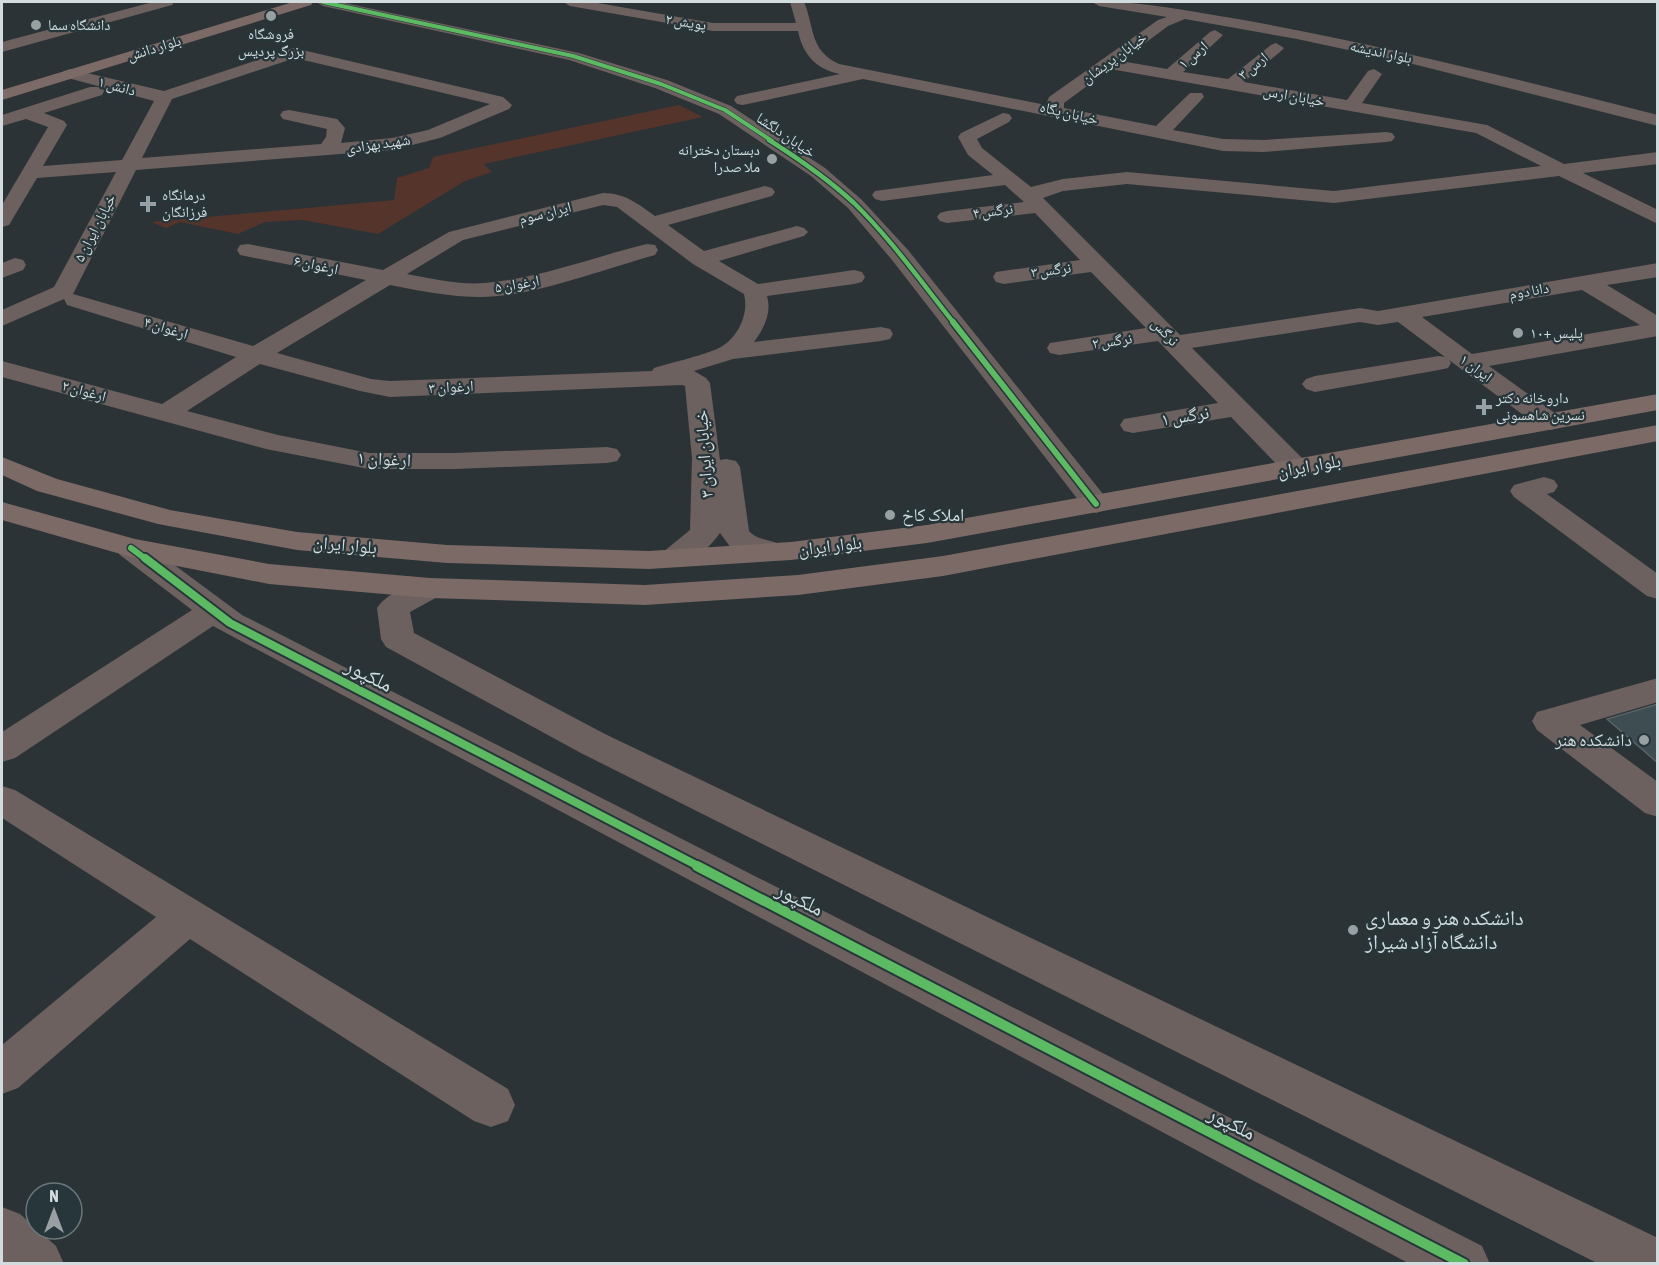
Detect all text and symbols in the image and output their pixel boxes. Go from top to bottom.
marker: فروشگاه بزرگ پردیس [264,9,278,23]
street label: پویش ۲ [664,10,708,35]
place label: دانشگاه سما [48,16,111,33]
marker: دانشگاه سما [29,18,43,32]
place label: فروشگاه بزرگ پردیس [238,25,304,61]
street label: خیابان پریشان [1078,28,1151,89]
street label: بلوار دانش [125,31,183,66]
street label: ارس ۱ [1175,37,1212,73]
street label: بلوار اندیشه [1348,37,1414,67]
street label: ارس ۳ [1234,49,1272,84]
street label: دانش ۱ [96,72,138,101]
street label: خیابان ارس [1262,82,1327,111]
street label: خیابان پگاه [1038,98,1100,130]
street label: خیابان دلگشا [752,109,819,162]
street label: شهید بهزادی [345,131,412,158]
place label: دبستان دخترانه ملا صدرا [678,141,760,176]
marker: دبستان دخترانه ملا صدرا [765,152,779,166]
place label: درمانگاه فرزانگان [162,186,207,222]
street label: خیابان ایران ۵ [70,191,121,265]
marker: درمانگاه فرزانگان [139,195,157,213]
street label: ایران سوم [517,198,573,229]
street label: نرگس ۴ [972,200,1014,223]
street label: ارغوان ۶ [292,252,340,279]
street label: نرگس ۳ [1030,259,1072,282]
street label: ارغوان ۵ [493,271,541,298]
street label: دانا دوم [1508,279,1551,304]
street label: ارغوان ۴ [141,313,190,344]
street label: نرگس [1147,314,1182,350]
place label: پلیس +۱۰ [1530,324,1583,343]
marker: پلیس +۱۰ [1511,326,1525,340]
street label: نرگس ۲ [1091,329,1133,354]
street label: ایران ۱ [1456,350,1496,387]
street label: ارغوان ۲ [60,376,108,406]
street label: ارغوان ۳ [428,377,474,398]
place label: داروخانه دکتر نسرین شاهسونی [1495,389,1585,425]
marker: داروخانه دکتر نسرین شاهسونی [1477,400,1491,414]
street label: نرگس ۱ [1159,401,1211,431]
street label: خیابان ایران ۳ [690,409,718,499]
street label: ارغوان ۱ [356,447,412,471]
street label: بلوار ایران [1276,450,1342,482]
place label: املاک کاخ [902,504,964,527]
marker: املاک کاخ [883,508,897,522]
street label: بلوار ایران [312,531,378,559]
street label: بلوار ایران [797,531,863,561]
street label: ملکپور [340,652,397,697]
place label: دانشکده هنر [1554,729,1632,750]
marker: دانشکده هنر [1637,733,1651,747]
street label: ملکپور [771,876,828,921]
place label: دانشکده هنر و معماری دانشگاه آزاد شیراز [1364,905,1524,953]
marker: دانشکده هنر و معماری دانشگاه آزاد شیراز [1346,923,1360,937]
street label: ملکپور [1203,1100,1260,1145]
north arrow [24,1181,84,1241]
text: N [49,1187,59,1205]

